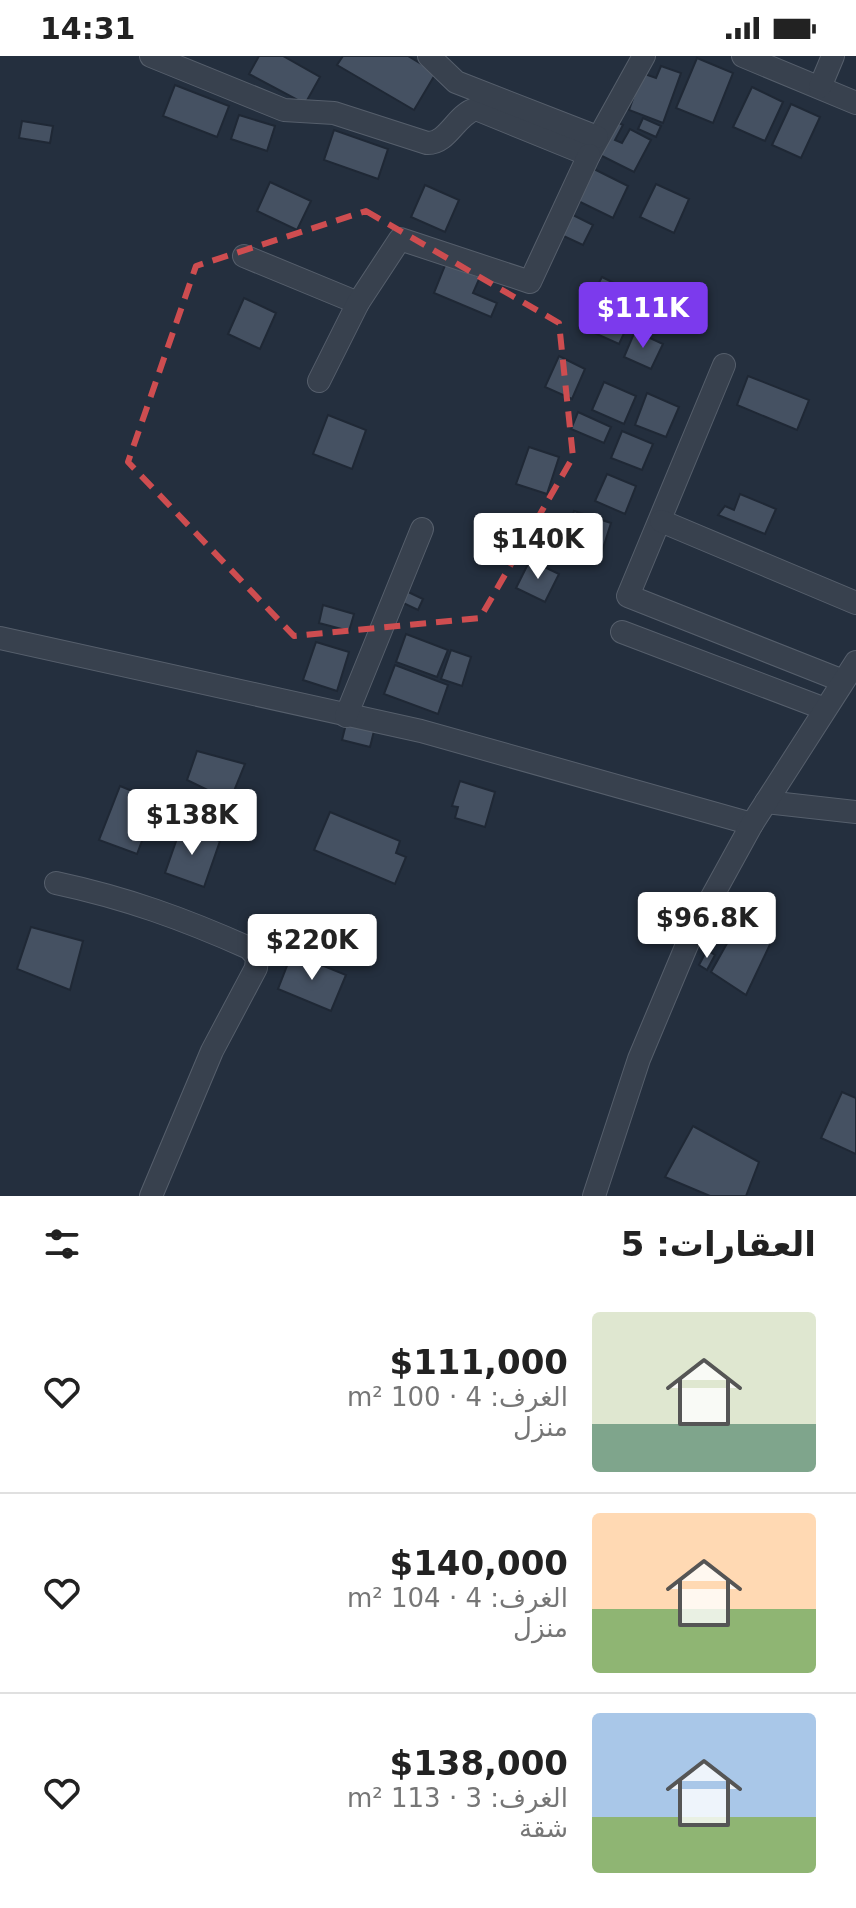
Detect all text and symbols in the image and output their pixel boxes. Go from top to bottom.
text: 14:31 [40,11,136,46]
pin: $111K [587,282,699,350]
text: $111K [597,293,689,323]
pin: $140K [482,513,594,581]
text: $140K [492,524,584,554]
pin: $138K [136,789,248,857]
text: $138K [146,800,238,830]
pin: $96.8K [642,892,772,960]
text: $96.8K [656,903,758,933]
pin: $220K [256,914,368,982]
text: $220K [266,925,358,955]
icon: filters [40,1222,84,1266]
text: العقارات: 5 [621,1224,816,1264]
text: $111,000 [389,1342,568,1382]
icon: home [656,1344,752,1440]
icon: heart [40,1370,84,1414]
text: الغرف: 4 · 100 m² [347,1382,568,1412]
text: منزل [513,1412,568,1442]
text: $140,000 [389,1543,568,1583]
icon: home [656,1545,752,1641]
icon: heart [40,1571,84,1615]
text: الغرف: 4 · 104 m² [347,1583,568,1613]
text: منزل [513,1613,568,1643]
text: $138,000 [389,1743,568,1783]
icon: home [656,1745,752,1841]
icon: heart [40,1771,84,1815]
text: الغرف: 3 · 113 m² [347,1783,568,1813]
text: شقة [519,1813,568,1843]

